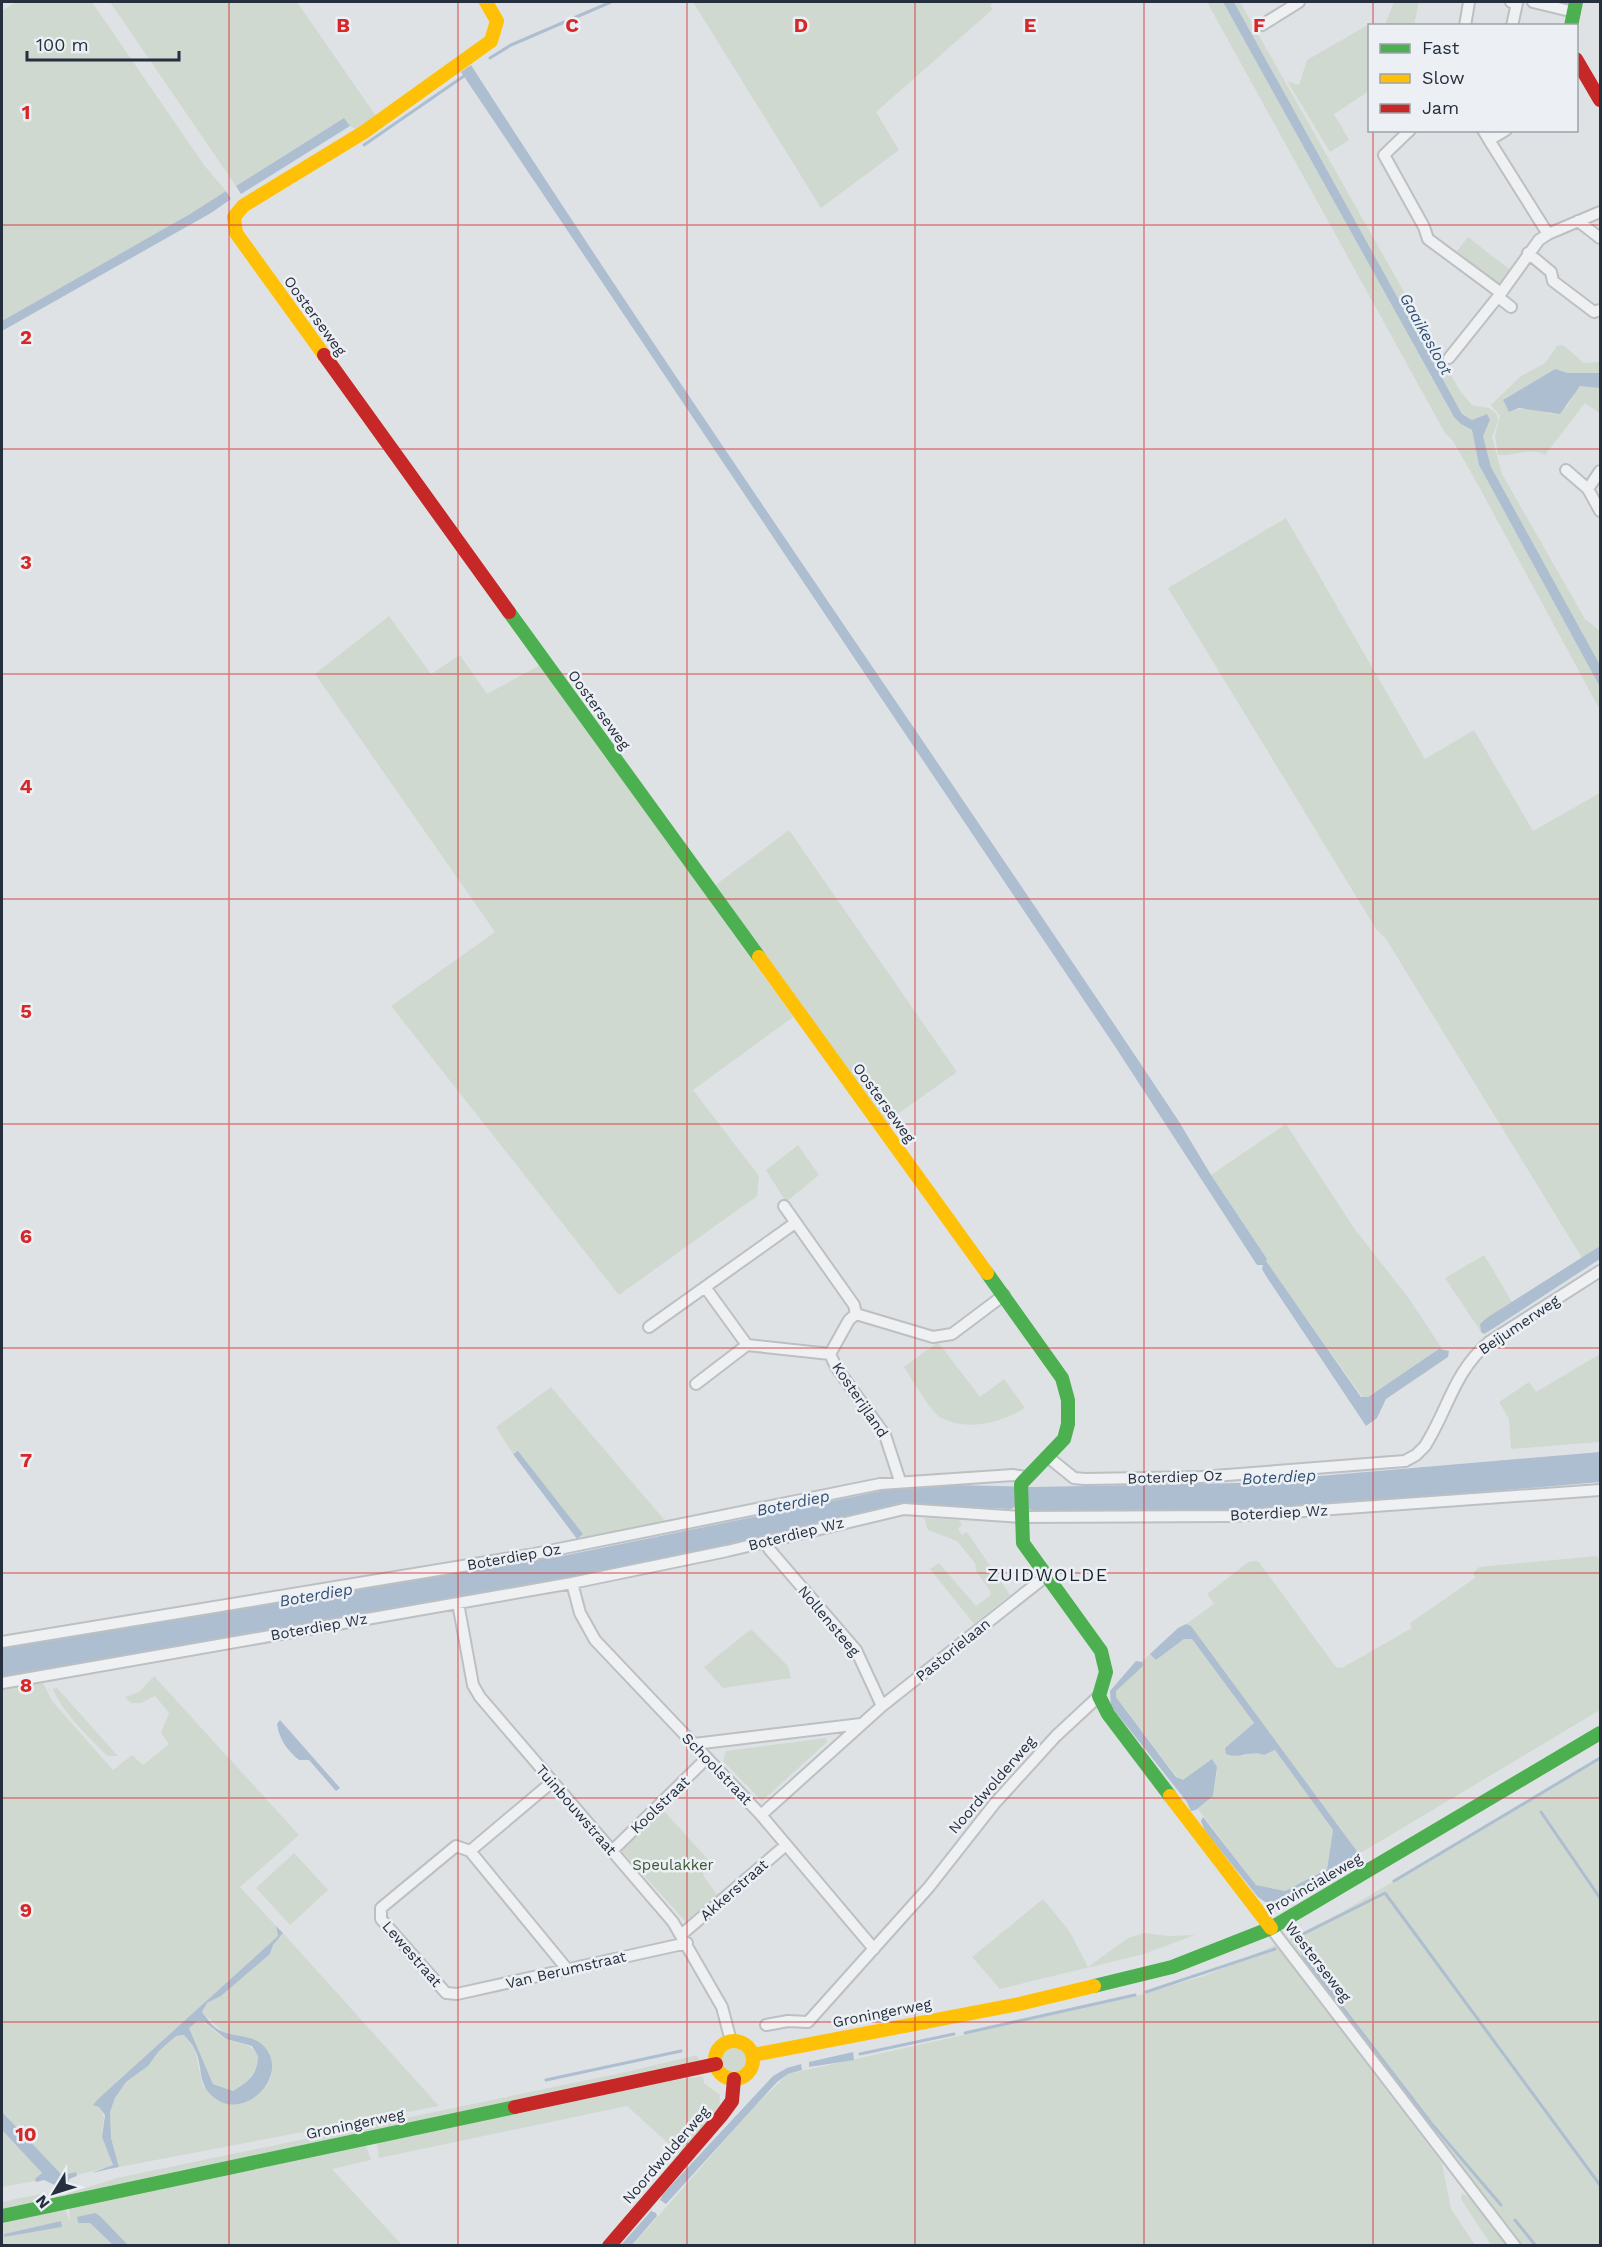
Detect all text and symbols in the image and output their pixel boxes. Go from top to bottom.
text: B [336,13,350,37]
text: C [565,13,579,37]
text: D [794,13,808,37]
text: E [1024,13,1036,37]
text: F [1253,13,1265,37]
scale bar [27,24,178,62]
legend [1368,24,1578,132]
text: 100 m [36,34,89,55]
text: Fast [1422,37,1460,58]
text: Slow [1422,67,1465,88]
text: Jam [1422,97,1459,118]
text: 1 [22,100,30,124]
street label: Oosterseweg [280,273,350,359]
water label: Gaaikesloot [1396,290,1457,379]
text: 2 [20,325,32,349]
text: 3 [20,550,32,574]
street label: Oosterseweg [564,667,634,753]
text: 4 [20,774,33,798]
text: 5 [20,999,32,1023]
street label: Oosterseweg [849,1060,919,1146]
text: 6 [20,1224,32,1248]
street label: Beijumerweg [1475,1291,1563,1359]
street label: Kosterijland [828,1359,892,1441]
text: 7 [20,1448,32,1472]
street label: Boterdiep Oz [1127,1466,1223,1488]
water label: Boterdiep [1242,1466,1316,1488]
water label: Boterdiep [755,1486,831,1520]
street label: Boterdiep Wz [1230,1501,1328,1525]
street label: Boterdiep Wz [746,1513,846,1555]
street label: Boterdiep Oz [466,1540,562,1574]
district label: ZUIDWOLDE [987,1564,1109,1585]
water label: Boterdiep [278,1579,354,1611]
street label: Nollensteeg [794,1582,864,1660]
street label: Boterdiep Wz [269,1610,369,1644]
street label: Pastorielaan [912,1615,994,1685]
text: 8 [20,1673,32,1697]
street label: Schoolstraat [678,1729,756,1809]
street label: Noordwolderweg [945,1733,1039,1837]
street label: Tuinbouwstraat [532,1761,621,1859]
street label: Koolstraat [627,1772,694,1837]
street label: Provincialeweg [1263,1849,1365,1919]
street label: Akkerstraat [696,1855,772,1924]
park label: Speulakker [632,1856,714,1874]
text: 9 [20,1898,32,1922]
street label: Lewestraat [379,1917,446,1991]
street label: Westerseweg [1281,1918,1355,2006]
street label: Van Berumstraat [504,1947,629,1993]
street label: Groningerweg [831,1995,933,2031]
street label: Noordwolderweg [619,2103,713,2207]
street label: Groningerweg [304,2105,406,2143]
text: 10 [15,2122,37,2146]
north arrow [24,2163,84,2223]
text: N [31,2191,54,2212]

